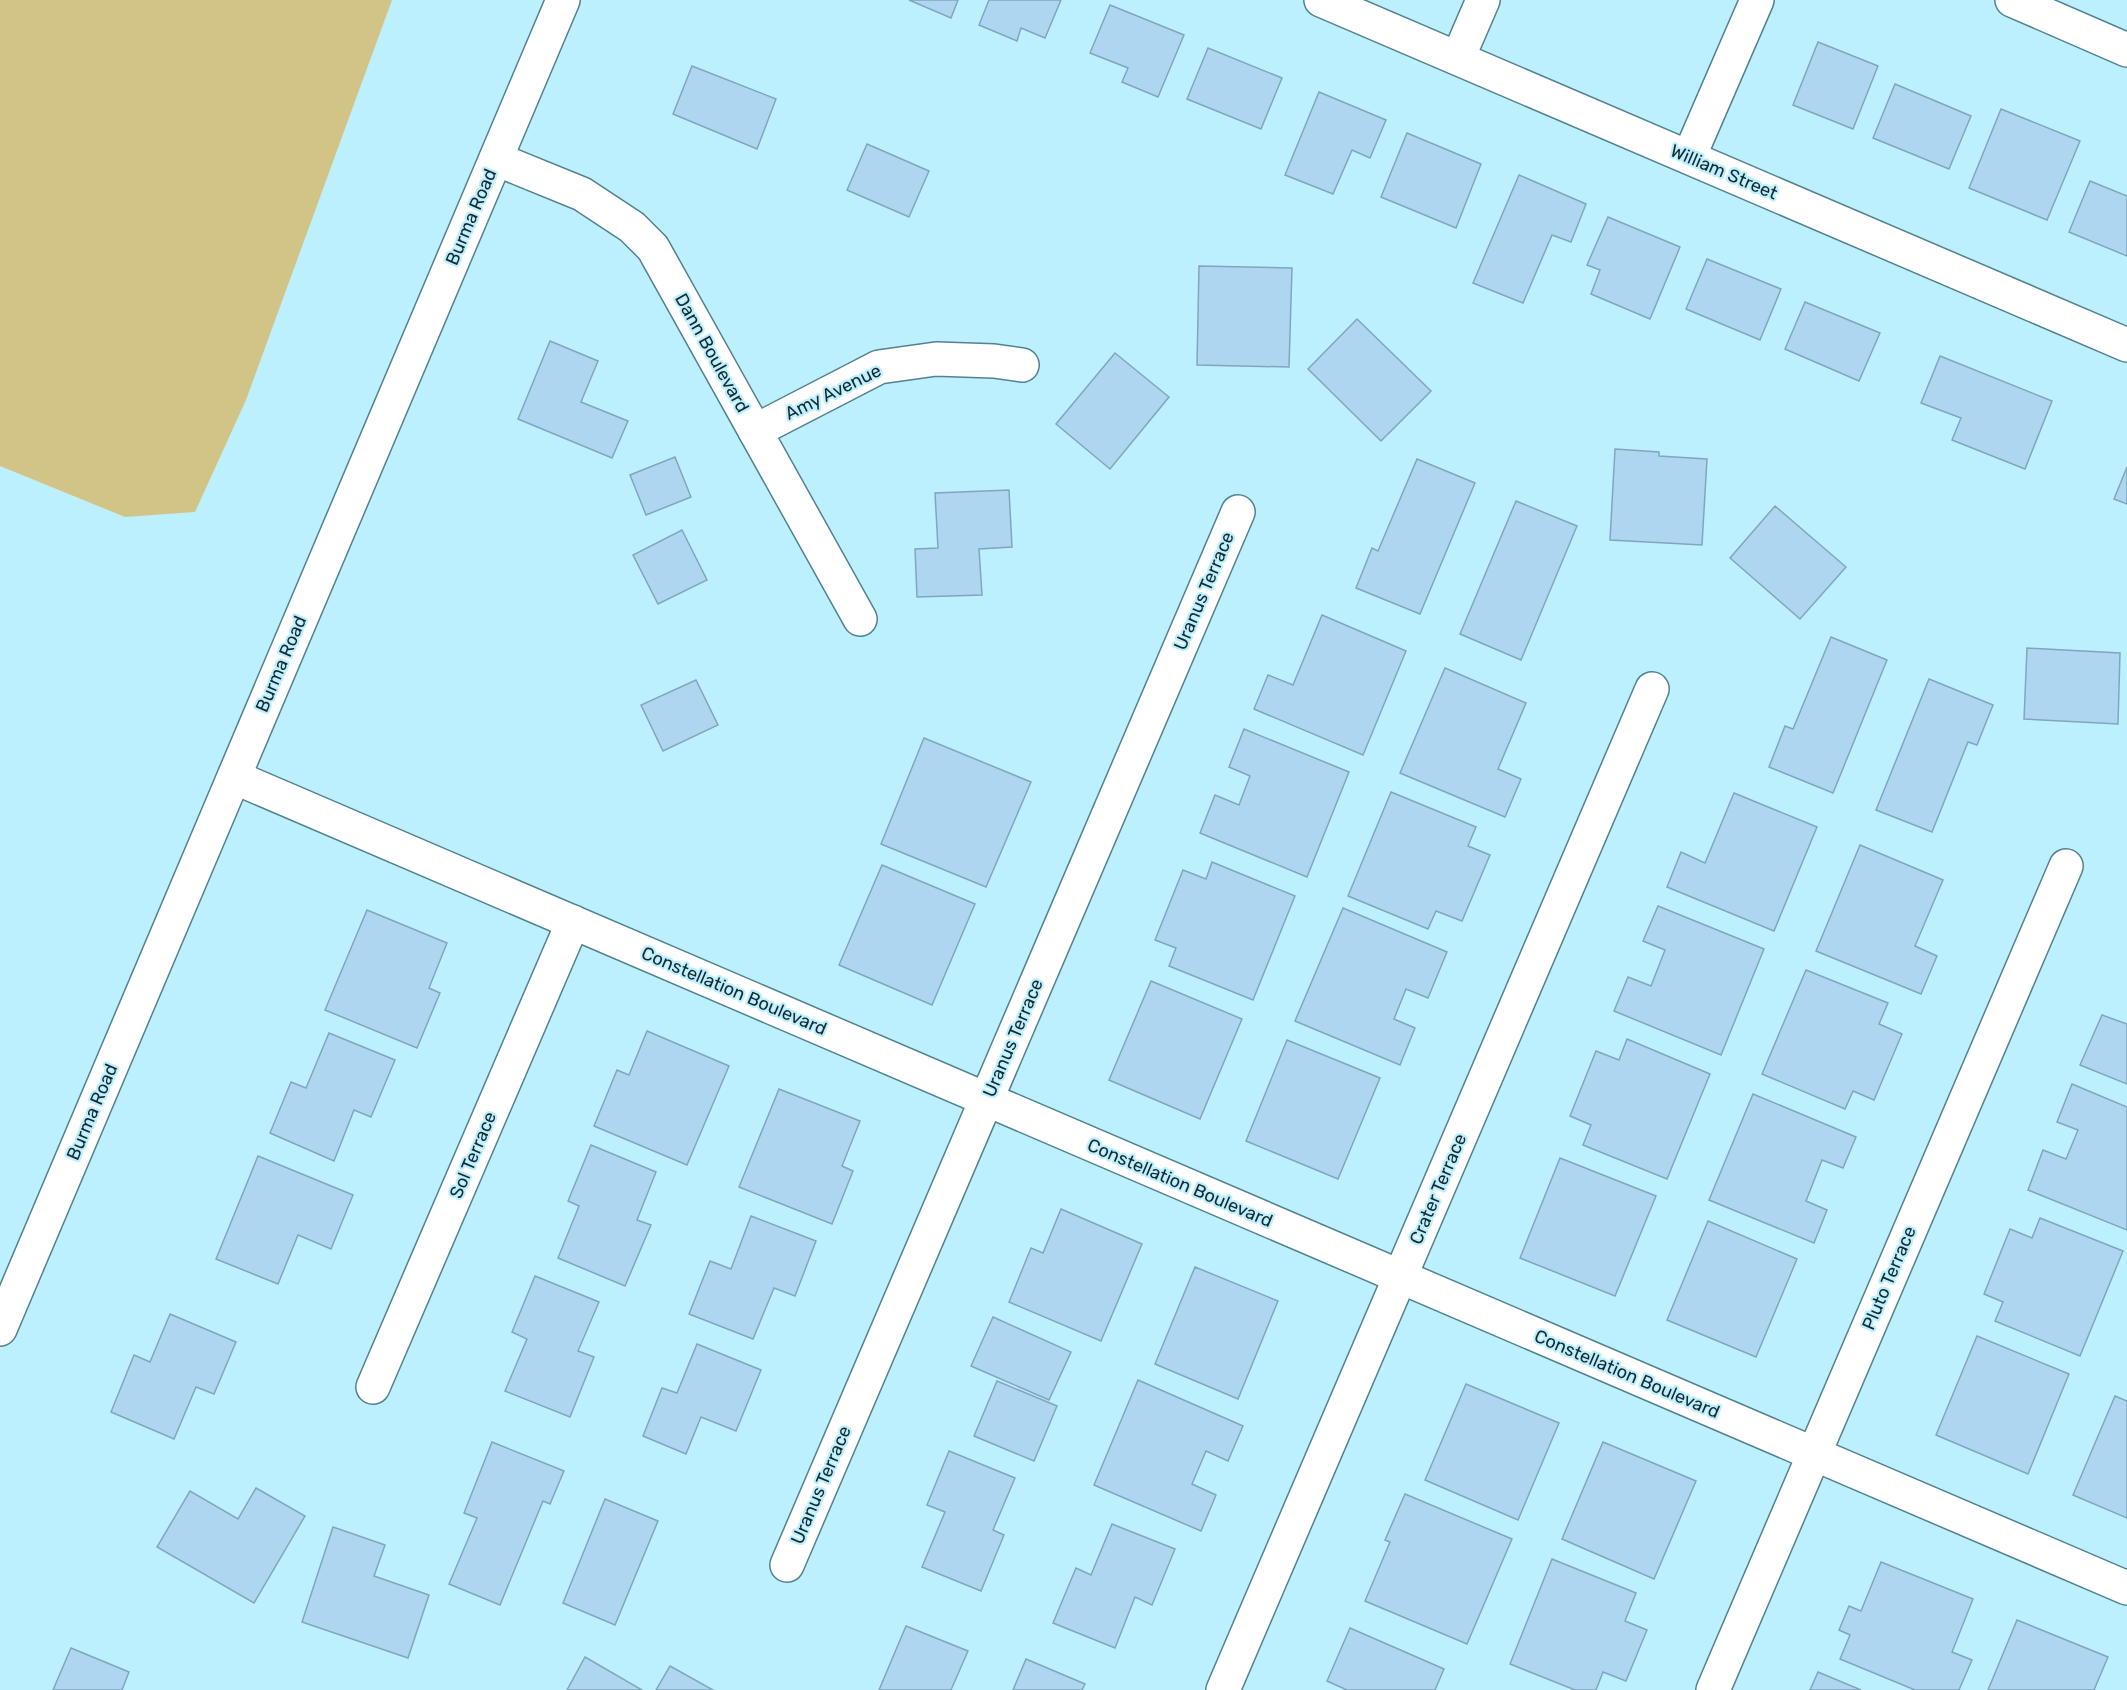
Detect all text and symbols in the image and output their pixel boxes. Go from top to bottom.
street label: William Street [1667,140,1781,204]
street label: Burma Road [441,165,501,269]
street label: Dann Boulevard [670,290,754,416]
street label: Amy Avenue [781,359,885,425]
street label: Uranus Terrace [1169,529,1239,653]
street label: Burma Road [251,612,311,716]
street label: Constellation Boulevard [638,942,830,1040]
street label: Uranus Terrace [978,976,1048,1100]
street label: Burma Road [62,1060,122,1164]
street label: Sol Terrace [445,1108,501,1202]
street label: Crater Terrace [1405,1130,1471,1248]
street label: Constellation Boulevard [1084,1134,1276,1232]
street label: Pluto Terrace [1857,1223,1921,1333]
street label: Constellation Boulevard [1531,1325,1723,1423]
street label: Uranus Terrace [786,1423,856,1547]

